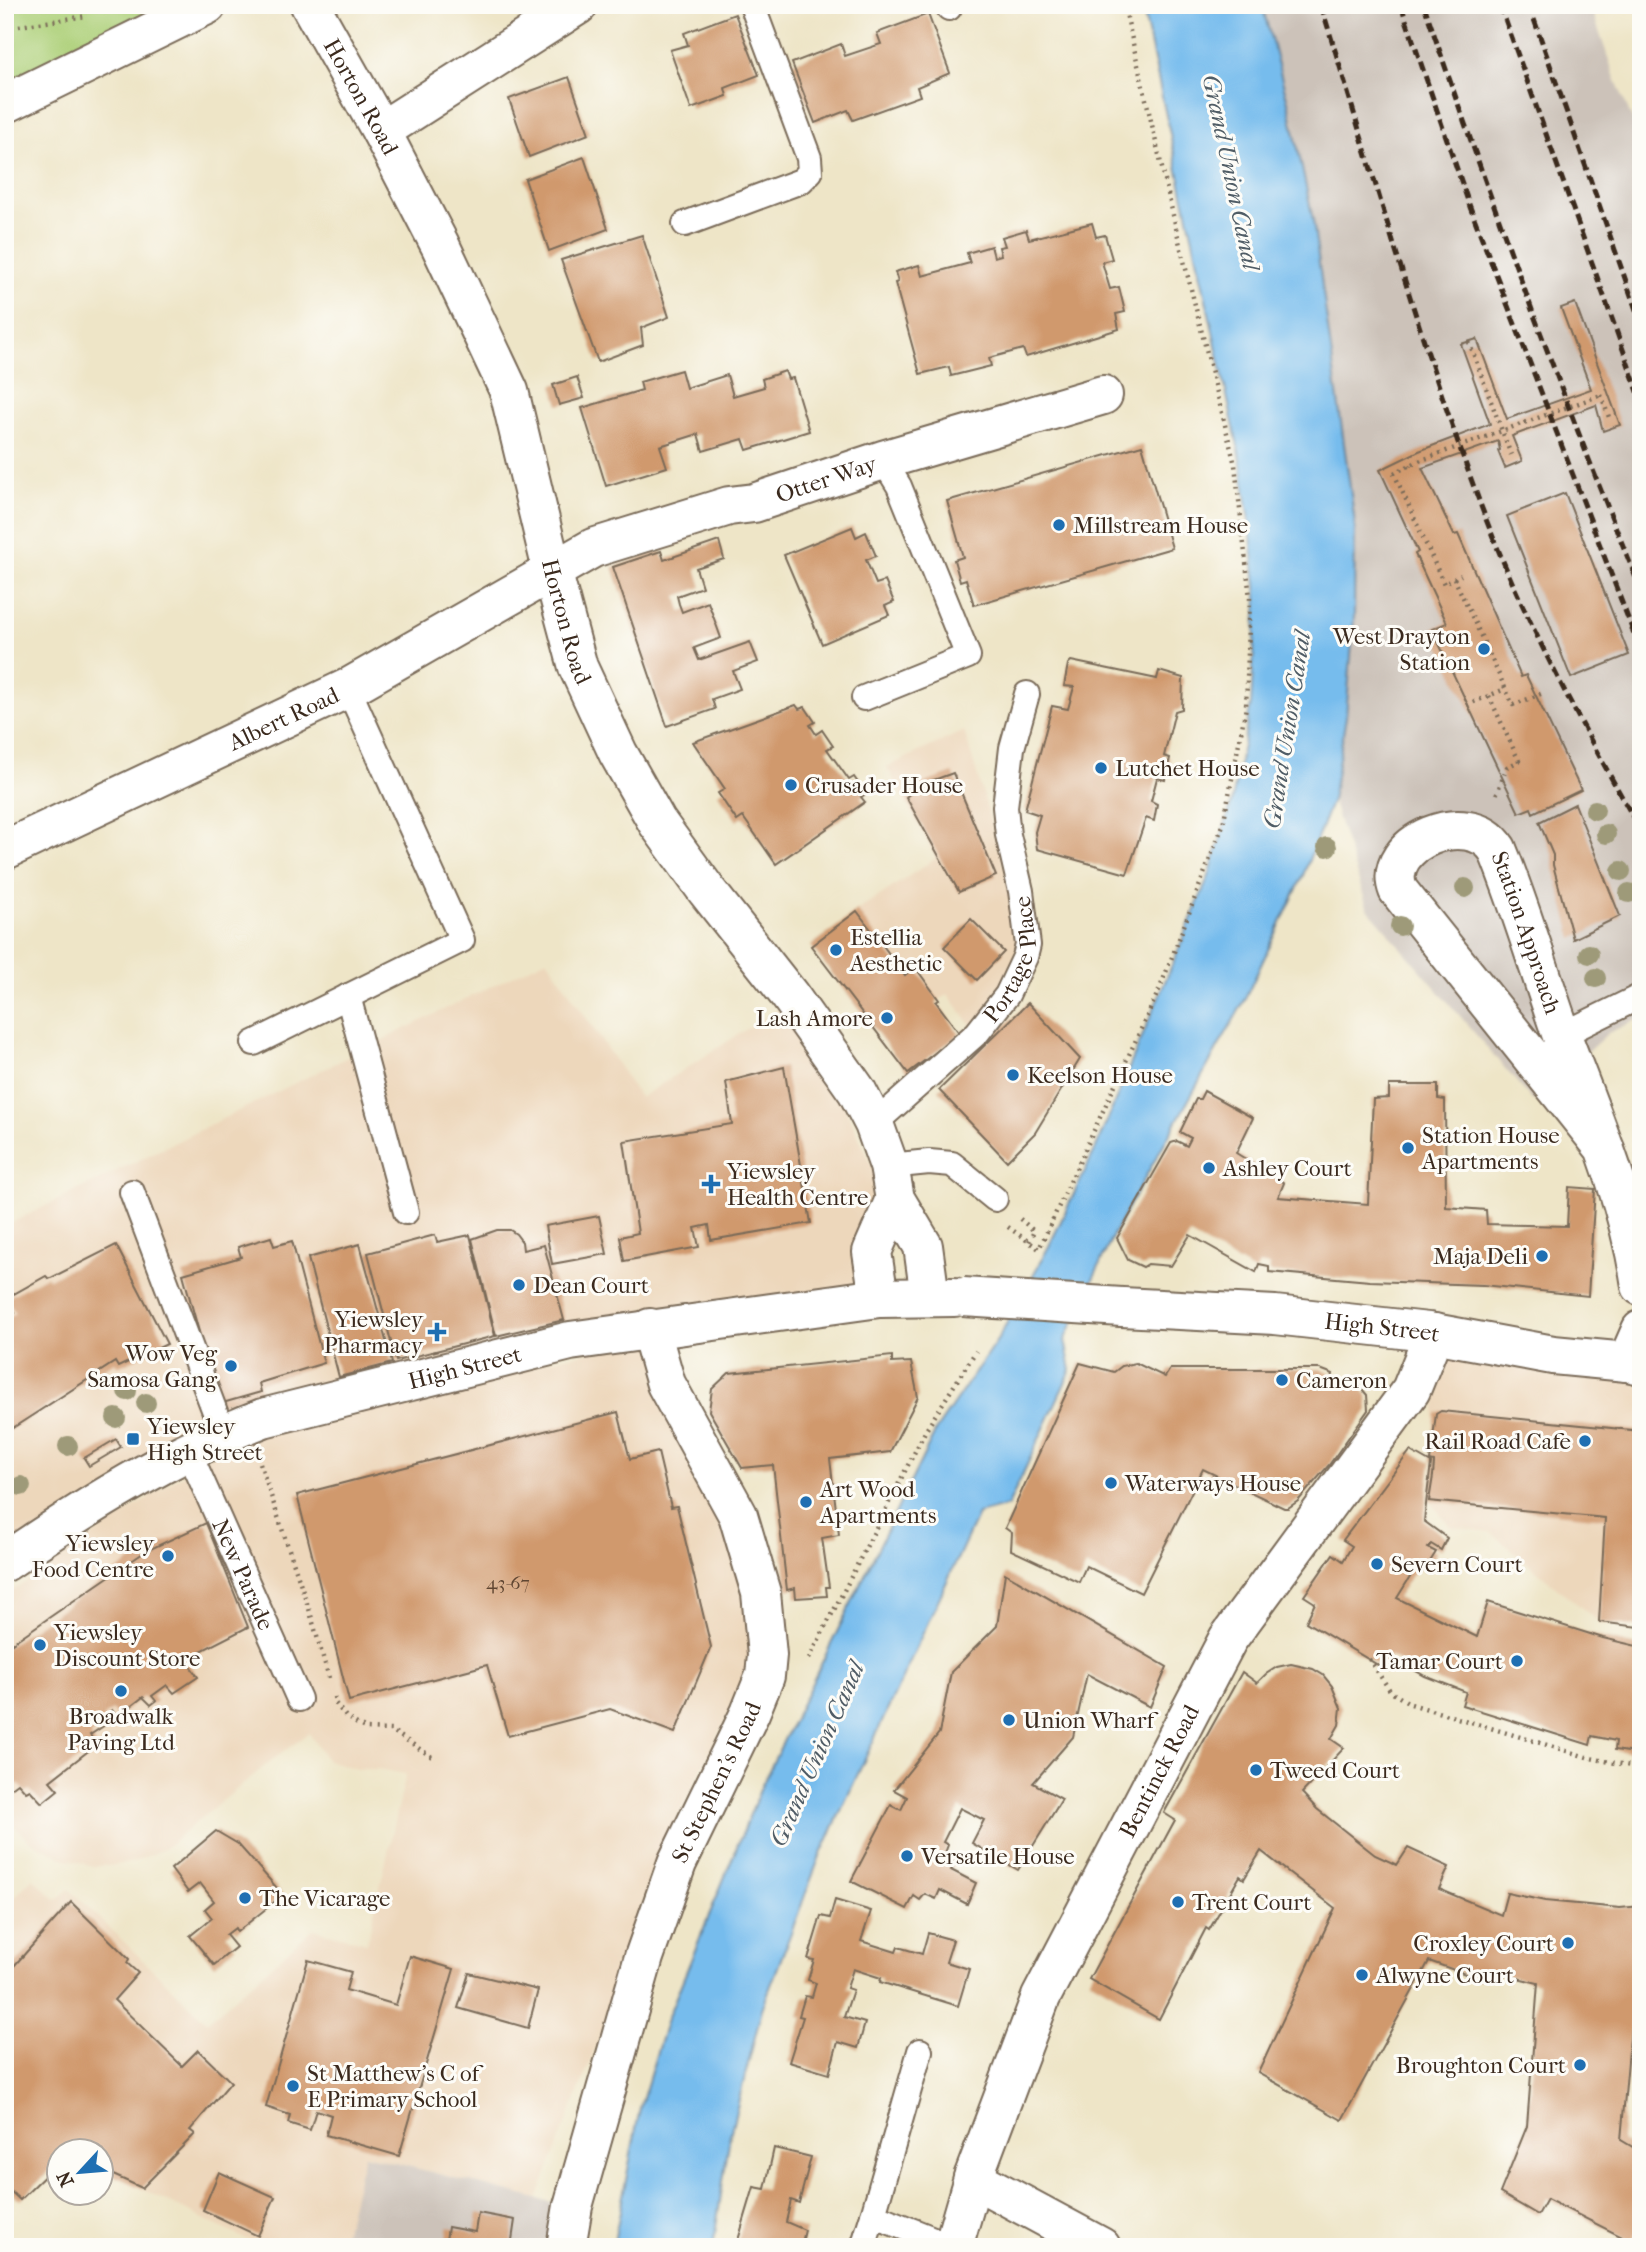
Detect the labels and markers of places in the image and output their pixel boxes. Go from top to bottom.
place label: Millstream House [1073,512,1248,539]
marker: Millstream House [1051,517,1067,533]
place label: West Drayton Station [1332,623,1471,676]
marker: West Drayton Station [1476,641,1492,657]
place label: Lutchet House [1115,755,1260,782]
marker: Lutchet House [1093,760,1109,776]
place label: Crusader House [805,772,963,799]
marker: Crusader House [783,777,799,793]
place label: Estellia Aesthetic [849,924,942,977]
marker: Estellia Aesthetic [828,942,844,958]
place label: Lash Amore [756,1005,873,1032]
marker: Lash Amore [879,1010,895,1026]
place label: Keelson House [1027,1062,1173,1089]
marker: Keelson House [1005,1067,1021,1083]
place label: Station House Apartments [1421,1122,1560,1175]
marker: Station House Apartments [1400,1140,1416,1156]
place label: Ashley Court [1222,1155,1352,1182]
place label: Yiewsley Health Centre [726,1158,869,1211]
marker: Ashley Court [1201,1160,1217,1176]
marker: Yiewsley Health Centre [701,1174,721,1194]
place label: Maja Deli [1433,1243,1528,1270]
marker: Maja Deli [1534,1248,1550,1264]
place label: Dean Court [533,1272,649,1299]
marker: Dean Court [511,1277,527,1293]
place label: Yiewsley Pharmacy [324,1306,424,1359]
marker: Yiewsley Pharmacy [429,1324,445,1340]
place label: Wow Veg Samosa Gang [87,1340,218,1393]
marker: Wow Veg Samosa Gang [223,1358,239,1374]
place label: Cameron [1296,1367,1388,1394]
marker: Cameron [1274,1372,1290,1388]
place label: Yiewsley High Street [146,1413,263,1466]
place label: Rail Road Cafe [1424,1428,1571,1455]
marker: Yiewsley High Street [125,1431,141,1447]
marker: Rail Road Cafe [1577,1433,1593,1449]
place label: Waterways House [1124,1470,1301,1497]
marker: Waterways House [1103,1475,1119,1491]
place label: Art Wood Apartments [819,1476,936,1529]
marker: Art Wood Apartments [798,1494,814,1510]
place label: Yiewsley Food Centre [32,1530,155,1583]
marker: Yiewsley Food Centre [160,1548,176,1564]
place label: Severn Court [1391,1551,1523,1578]
marker: Severn Court [1369,1556,1385,1572]
place label: Yiewsley Discount Store [53,1619,200,1672]
marker: Yiewsley Discount Store [32,1637,48,1653]
place label: Tamar Court [1376,1648,1503,1675]
marker: Tamar Court [1509,1653,1525,1669]
marker: Broadwalk Paving Ltd [113,1683,129,1699]
place label: Broadwalk Paving Ltd [67,1703,175,1756]
place label: Union Wharf [1023,1707,1159,1734]
marker: Union Wharf [1001,1712,1017,1728]
place label: Tweed Court [1270,1757,1400,1784]
marker: Tweed Court [1248,1762,1264,1778]
place label: Versatile House [920,1843,1075,1870]
marker: Versatile House [899,1848,915,1864]
place label: The Vicarage [259,1885,391,1912]
place label: Trent Court [1192,1889,1311,1916]
marker: The Vicarage [237,1890,253,1906]
marker: Trent Court [1170,1894,1186,1910]
place label: Croxley Court [1413,1930,1554,1957]
marker: Croxley Court [1560,1935,1576,1951]
place label: Alwyne Court [1375,1962,1514,1989]
marker: Alwyne Court [1354,1967,1370,1983]
place label: Broughton Court [1396,2052,1566,2079]
marker: Broughton Court [1572,2057,1588,2073]
place label: St Matthew's C of E Primary School [307,2060,484,2113]
marker: St Matthew's C of E Primary School [285,2078,301,2094]

